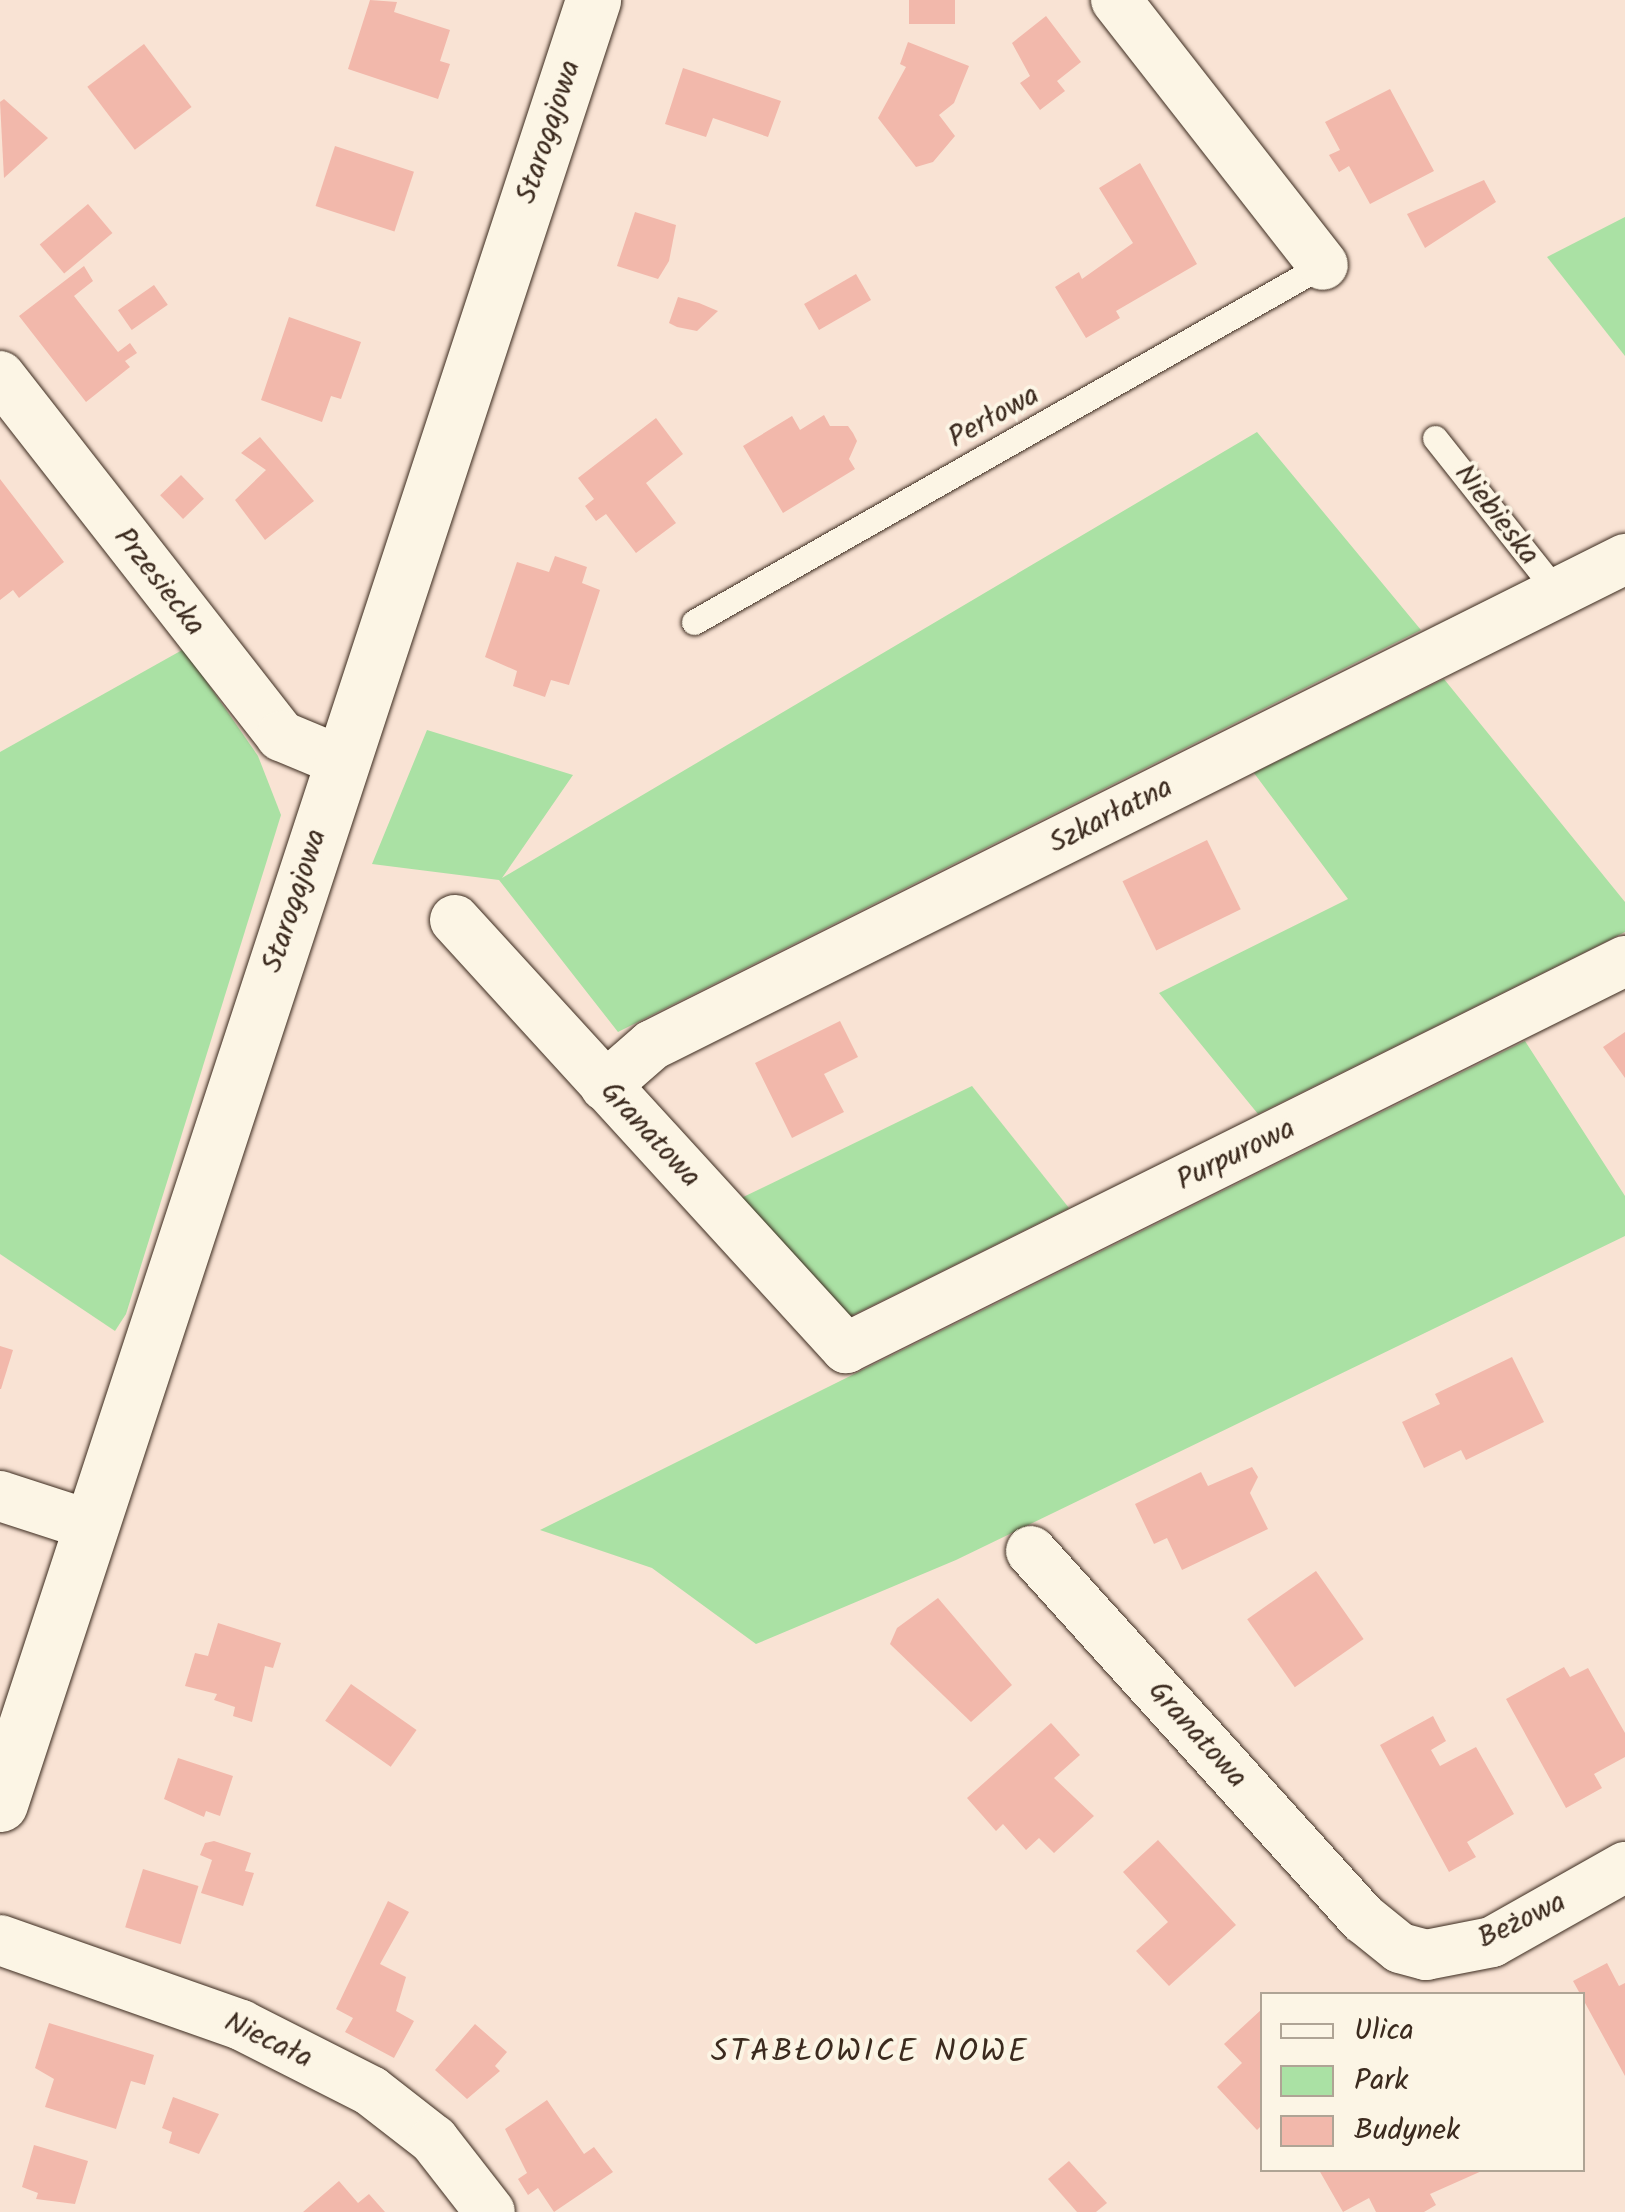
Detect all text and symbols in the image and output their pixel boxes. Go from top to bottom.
street label: Starogajowa [509,56,589,208]
street label: Perłowa [942,377,1046,457]
street label: Niebieska [1445,457,1547,573]
street label: Przesiecka [105,521,213,643]
street label: Szkarłatna [1043,770,1179,862]
street label: Starogajowa [255,825,335,977]
street label: Granatowa [592,1075,708,1195]
street label: Purpurowa [1171,1111,1301,1199]
street label: Granatowa [1140,1674,1254,1796]
street label: Beżowa [1472,1884,1572,1958]
legend [1260,1992,1585,2172]
street label: Niecała [218,2005,318,2077]
text: Ulica [1354,2007,1414,2055]
district label: STABŁOWICE NOWE [711,2034,1029,2072]
text: Park [1354,2057,1408,2105]
text: Budynek [1354,2107,1460,2155]

